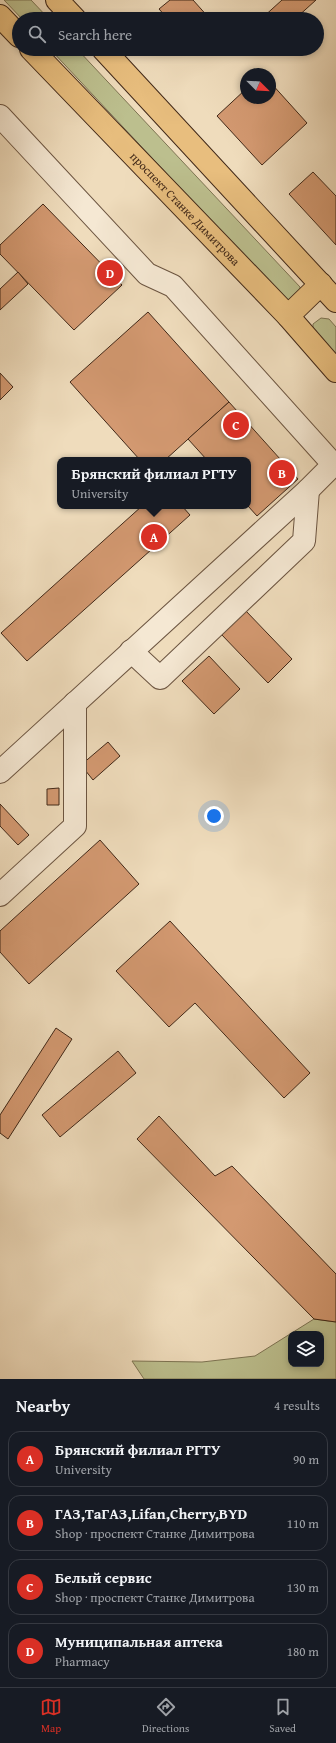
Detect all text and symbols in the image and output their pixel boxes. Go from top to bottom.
search box [12,12,324,56]
icon: search [26,23,48,45]
text: Search here [58,24,132,45]
north arrow [240,68,276,104]
street label: проспект Станке Димитрова [126,148,244,269]
pin: D [97,258,123,288]
pin: C [223,410,249,440]
popup [57,457,251,509]
pin: B [269,458,295,488]
text: Брянский филиал РГТУ [71,463,237,484]
text: University [71,484,128,503]
pin: A [141,522,167,552]
your location [204,806,224,826]
map controls [288,1331,324,1367]
button: layers [288,1331,324,1367]
text: Nearby [16,1393,70,1418]
text: 4 results [274,1396,320,1415]
text: Брянский филиал РГТУ [55,1439,220,1460]
text: A [26,1450,34,1469]
text: 90 m [293,1450,319,1469]
text: University [55,1460,112,1479]
text: ГАЗ,ТаГАЗ,Lifan,Cherry,BYD [55,1503,247,1524]
text: B [26,1514,34,1533]
text: 110 m [287,1514,319,1533]
text: Shop · проспект Станке Димитрова [55,1524,255,1543]
text: Белый сервис [55,1567,152,1588]
text: C [26,1578,34,1597]
text: 130 m [287,1578,319,1597]
text: Shop · проспект Станке Димитрова [55,1588,255,1607]
text: Муниципальная аптека [55,1631,223,1652]
text: D [26,1642,34,1661]
text: 180 m [287,1642,319,1661]
text: Pharmacy [55,1652,110,1671]
tab: Map [40,1696,62,1736]
tab: Directions [142,1696,189,1736]
tab: Saved [269,1696,296,1736]

